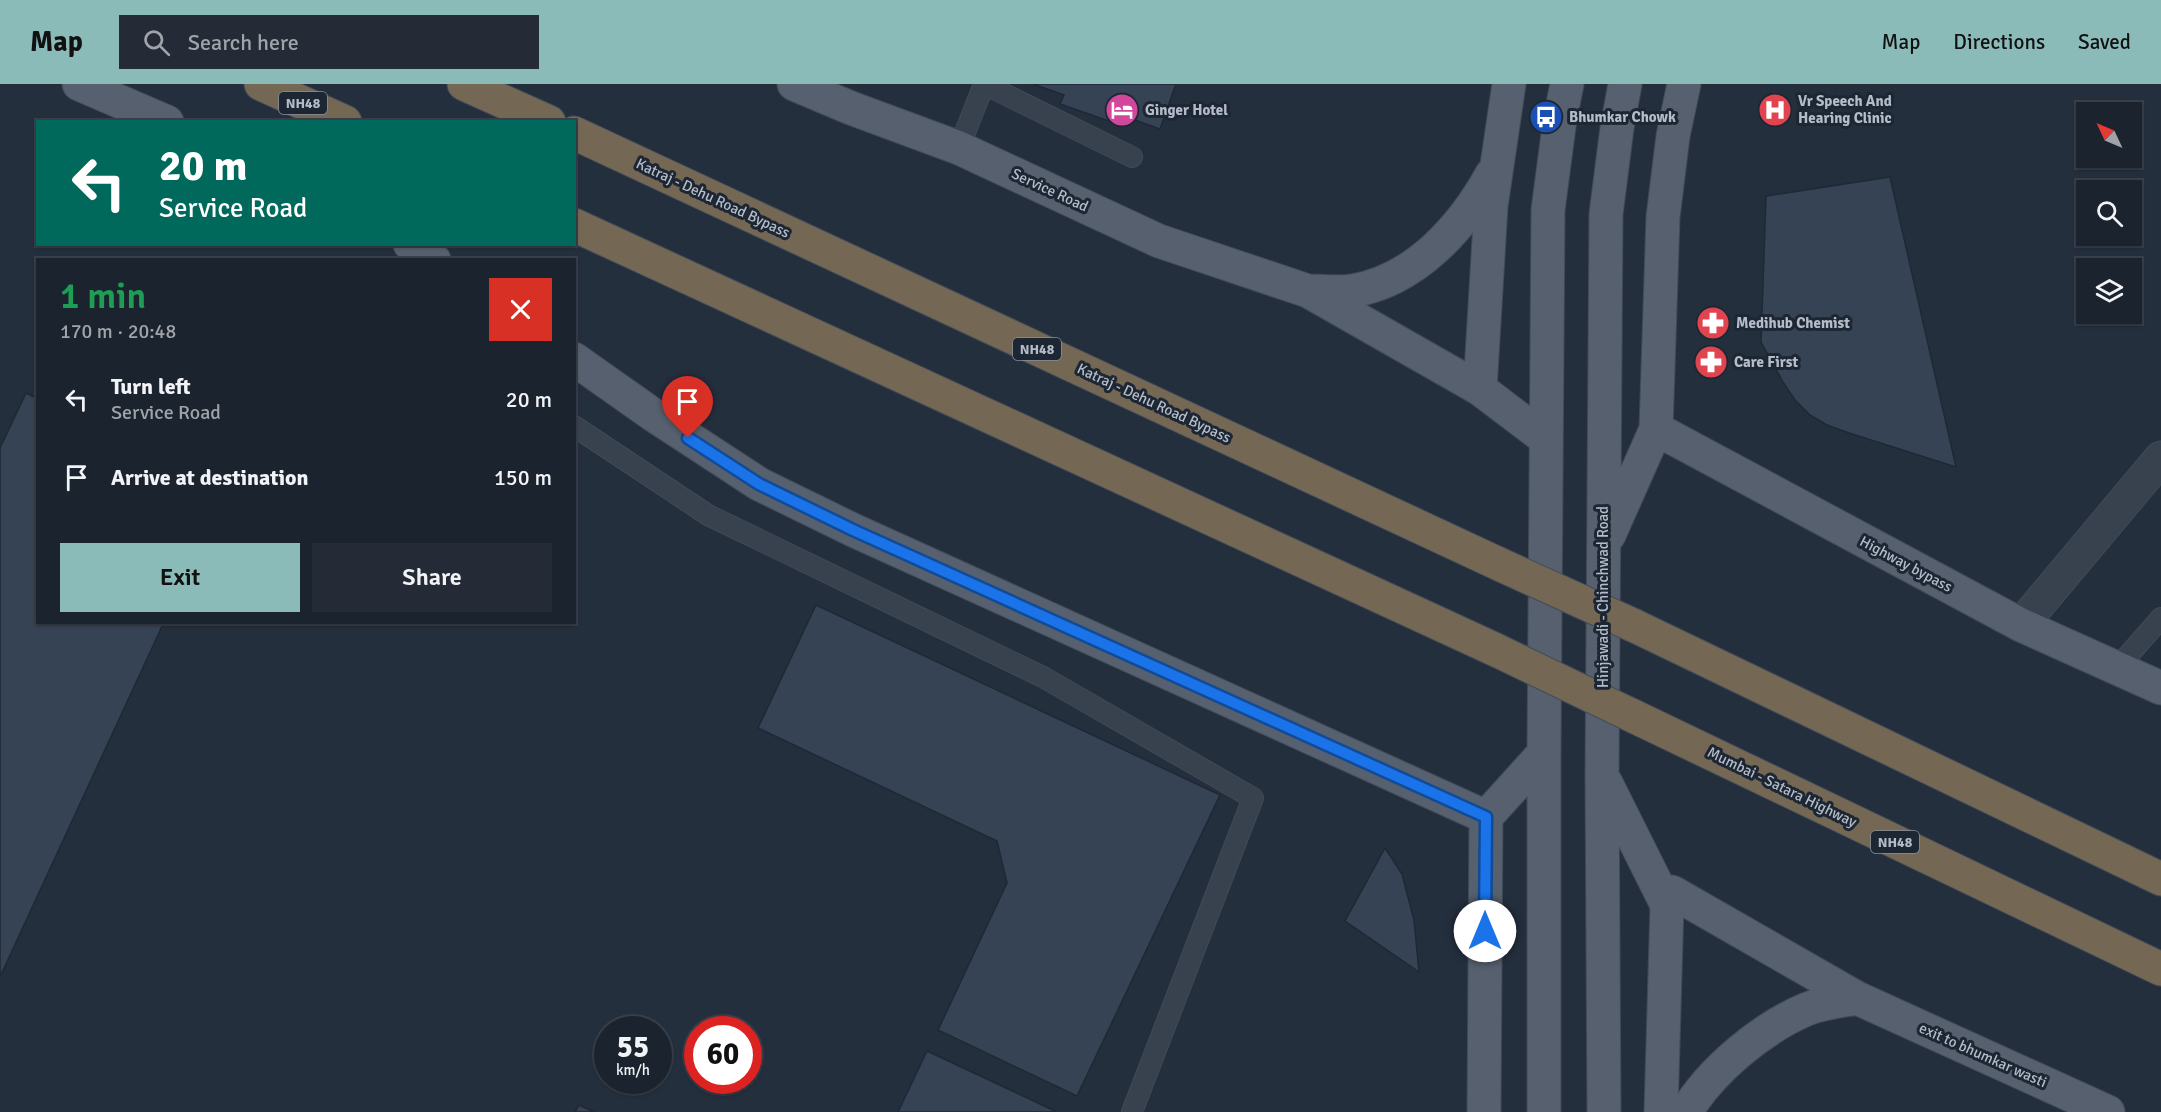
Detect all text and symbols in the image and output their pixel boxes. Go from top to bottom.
search box [119,15,539,69]
text: Map [30,25,83,59]
icon: search [140,26,173,59]
text: Search here [188,29,299,56]
text: Map [1882,29,1920,55]
text: Directions [1953,29,2045,55]
text: Saved [2078,29,2131,55]
road number: NH48 [279,92,327,114]
hotel icon: Ginger Hotel [1104,92,1140,128]
hospital icon: Vr Speech And Hearing Clinic [1757,92,1793,128]
place label: Vr Speech And Hearing Clinic [1798,92,1892,127]
bus stop icon: Bhumkar Chowk [1528,99,1564,135]
place label: Ginger Hotel [1145,101,1228,119]
north arrow [2076,102,2142,168]
map controls [2076,102,2142,324]
place label: Bhumkar Chowk [1569,108,1676,126]
text: 20 m [159,141,248,192]
icon: left [60,144,138,222]
street label: Katraj - Dehu Road Bypass [633,154,793,242]
street label: Service Road [1009,164,1091,216]
button: search [2076,180,2142,246]
text: Service Road [159,192,307,225]
button: layers [2076,258,2142,324]
text: 1 min [60,274,146,319]
button: close [489,278,552,341]
pharmacy icon: Medihub Chemist [1695,305,1731,341]
place label: Medihub Chemist [1736,314,1850,332]
text: 170 m · 20:48 [60,319,176,344]
road number: NH48 [1013,338,1061,360]
pharmacy icon: Care First [1693,344,1729,380]
place label: Care First [1734,353,1798,371]
street label: Katraj - Dehu Road Bypass [1074,359,1234,447]
text: Turn left [111,373,191,400]
pin [662,376,713,438]
icon: left [60,383,93,416]
icon: arrive [671,385,704,418]
text: 20 m [506,386,552,413]
text: Service Road [111,400,221,425]
icon: arrive [60,461,93,494]
text: Arrive at destination [111,464,308,491]
text: 150 m [494,464,552,491]
street label: Hinjawadi - Chinchwad Road [1594,506,1612,688]
street label: Highway bypass [1857,532,1956,596]
button: Exit [60,543,300,612]
button: Share [312,543,552,612]
street label: Mumbai - Satara Highway [1704,743,1860,831]
road number: NH48 [1871,831,1919,853]
position arrow [1453,899,1517,963]
speed limit sign: 60 [684,1016,762,1094]
street label: exit to bhumkar wasti [1916,1019,2050,1091]
text: 55 [617,1029,649,1066]
text: km/h [616,1061,650,1079]

